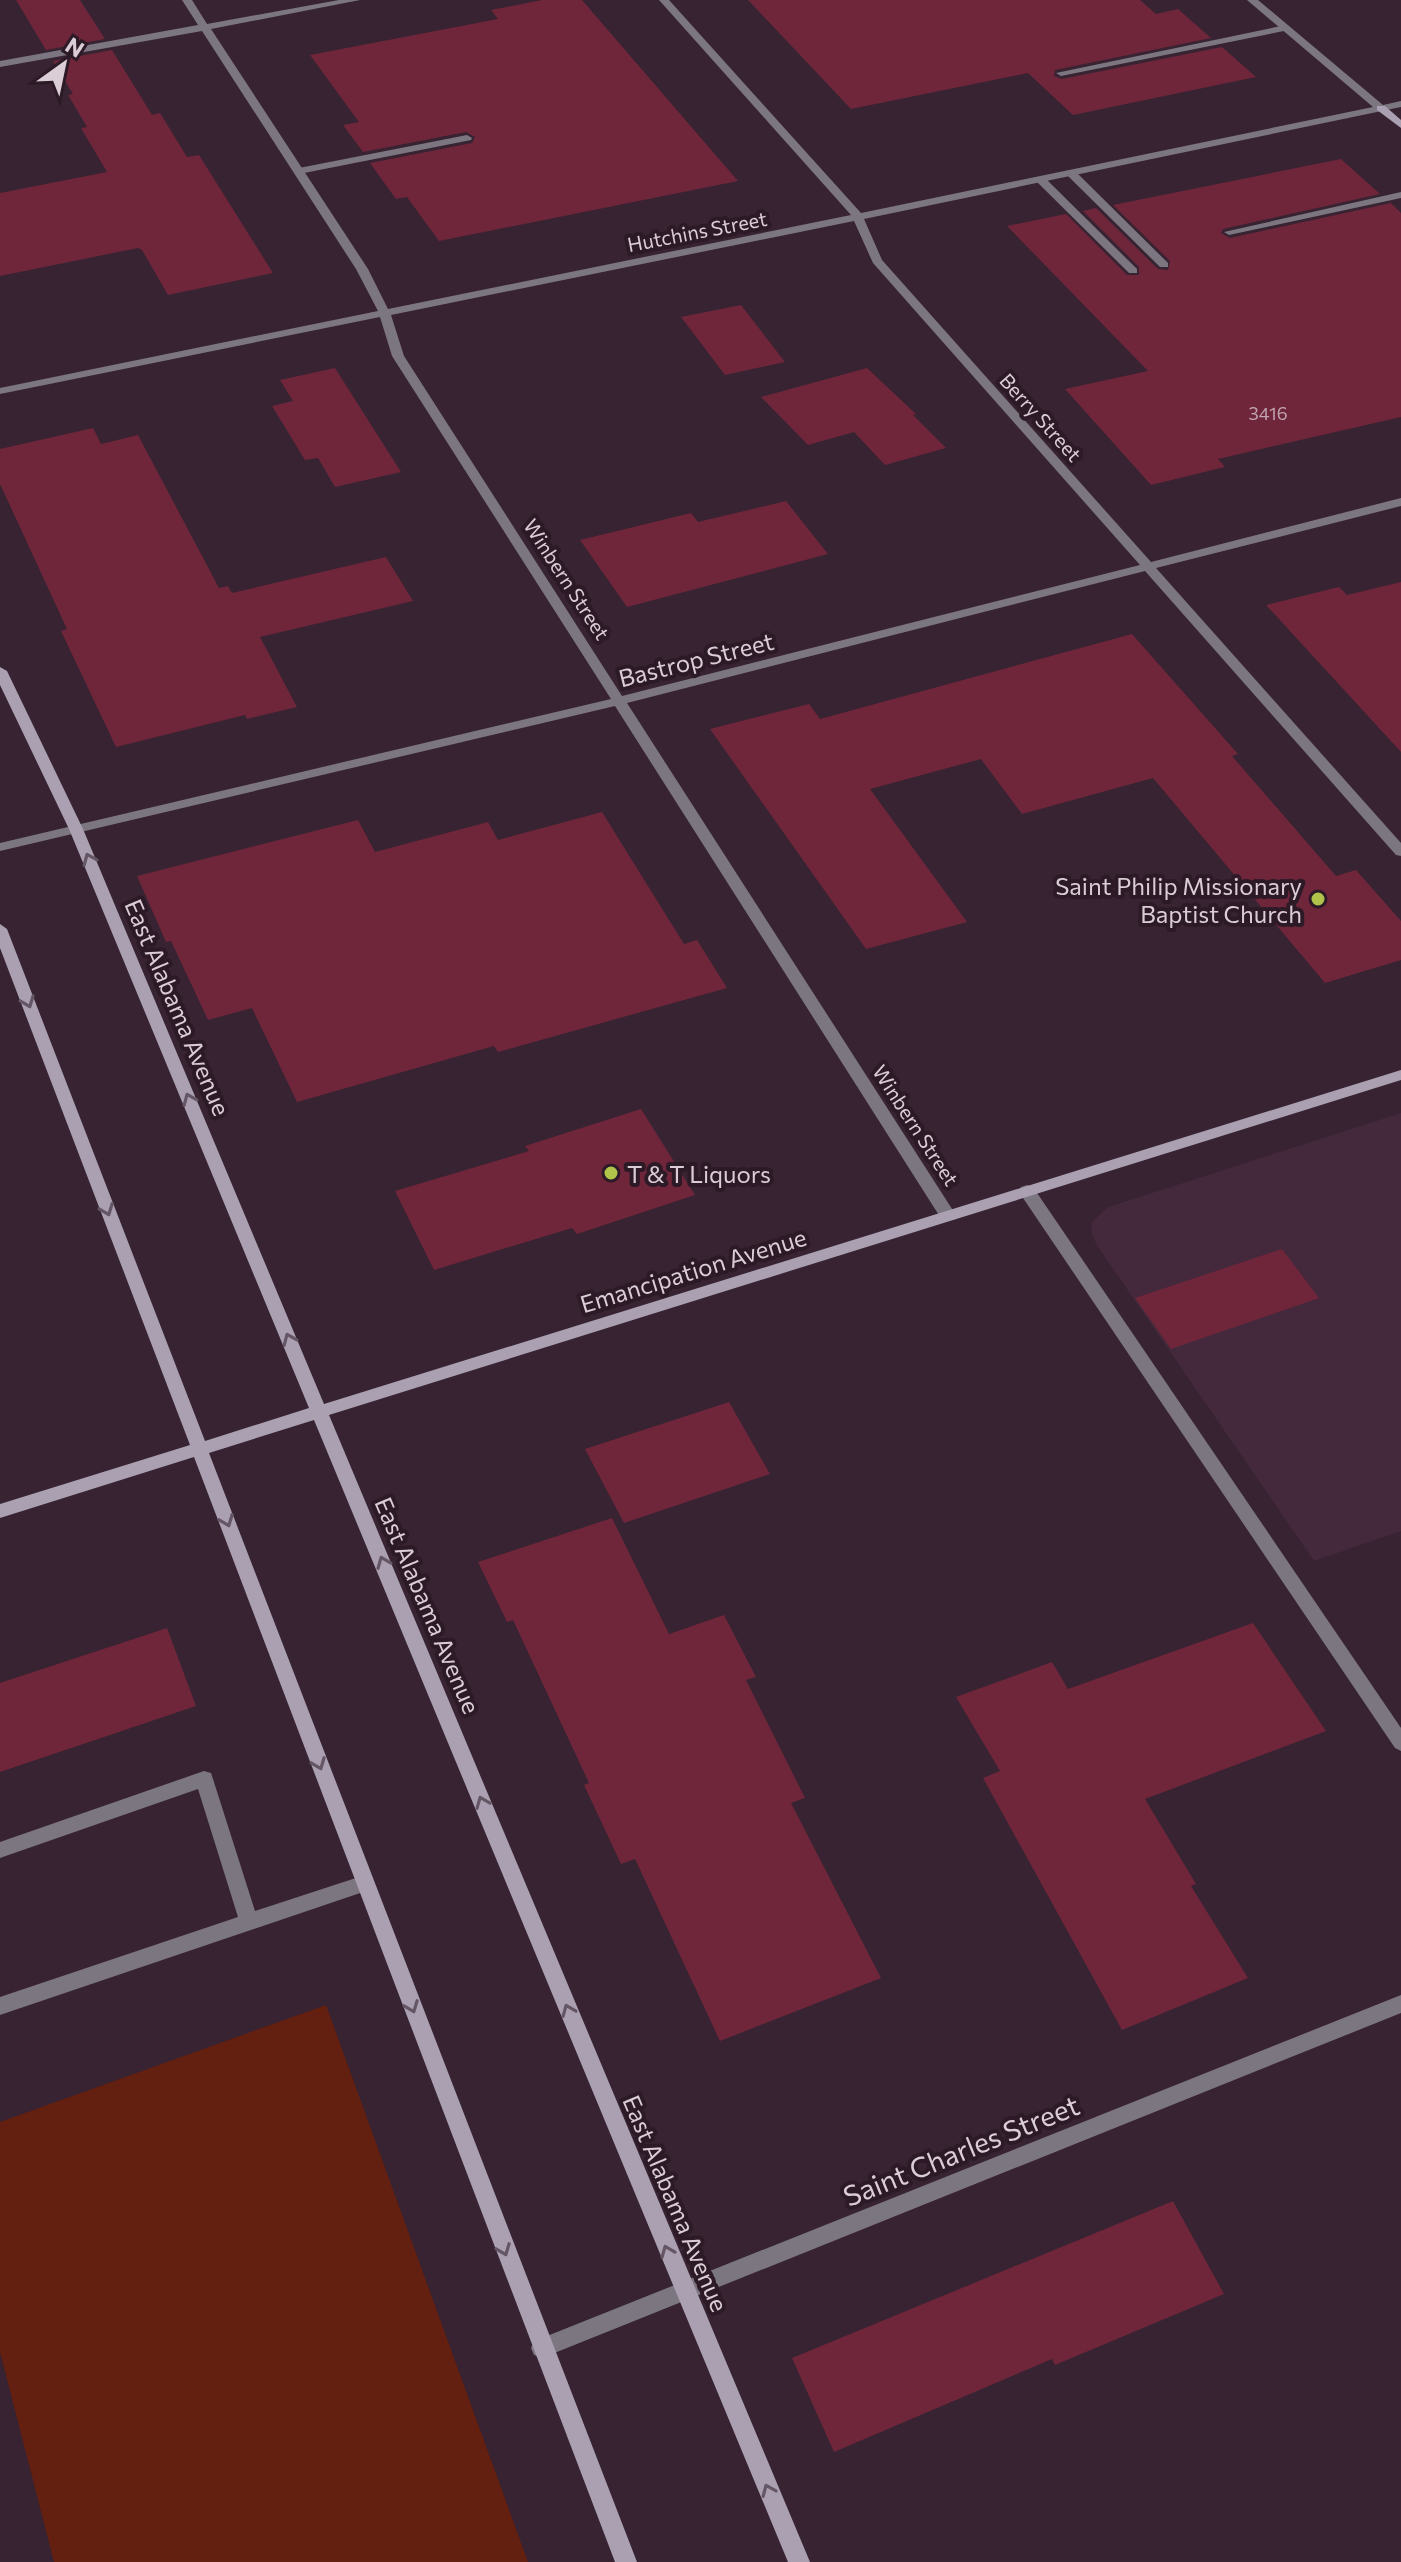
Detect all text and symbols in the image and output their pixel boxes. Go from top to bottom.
north arrow [24,24,104,104]
text: N [61,31,89,63]
street label: Hutchins Street [625,206,769,256]
street label: Berry Street [995,368,1087,466]
house number: 3416 [1248,402,1288,424]
street label: Winbern Street [519,514,615,644]
street label: Bastrop Street [615,626,777,692]
one-way arrow [82,853,98,867]
place label: Saint Philip Missionary Baptist Church [1055,871,1302,928]
marker: Saint Philip Missionary Baptist Church [1309,890,1327,908]
street label: East Alabama Avenue [119,894,237,1120]
one-way arrow [18,994,35,1008]
street label: Winbern Street [868,1060,964,1190]
one-way arrow [182,1093,199,1107]
place label: T & T Liquors [627,1159,771,1188]
marker: T & T Liquors [602,1164,620,1182]
one-way arrow [97,1202,114,1216]
street label: Emancipation Avenue [576,1222,810,1318]
one-way arrow [283,1333,299,1347]
street label: East Alabama Avenue [369,1492,487,1718]
one-way arrow [217,1513,234,1527]
one-way arrow [376,1556,392,1570]
one-way arrow [309,1756,326,1770]
one-way arrow [476,1796,492,1810]
one-way arrow [402,1999,419,2013]
one-way arrow [561,2004,578,2018]
street label: Saint Charles Street [838,2087,1084,2213]
street label: East Alabama Avenue [617,2090,735,2316]
one-way arrow [495,2242,511,2256]
one-way arrow [661,2245,677,2259]
one-way arrow [762,2484,778,2498]

